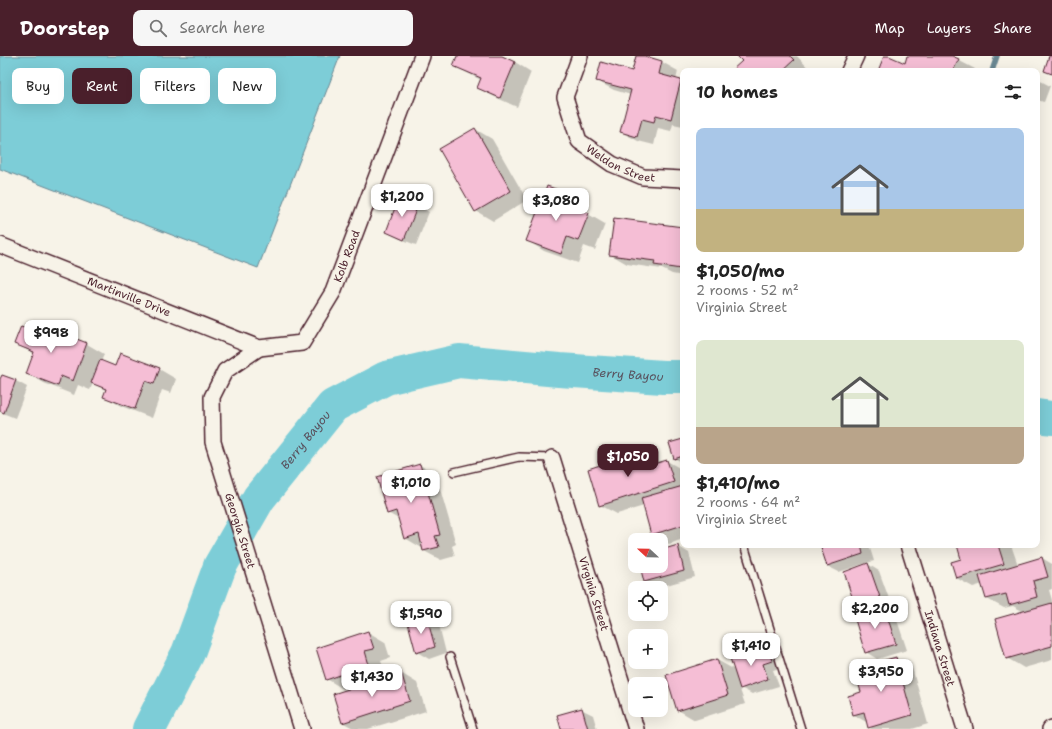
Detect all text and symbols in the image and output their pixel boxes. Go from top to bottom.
search box [133,10,413,46]
text: Doorstep [20,16,109,41]
icon: search [147,17,169,39]
text: Search here [179,18,265,38]
text: Map [875,19,905,37]
text: Layers [927,19,971,37]
text: Share [993,19,1032,37]
chip: Buy [12,68,64,104]
chip: Rent [72,68,132,104]
chip: Filters [140,68,210,104]
chip: New [218,68,276,104]
text: 10 homes [696,81,778,103]
icon: filters [1002,81,1024,103]
street label: Weldon Street [583,141,656,186]
icon: home [824,154,896,226]
pin: $1,200 [369,184,435,218]
text: $1,200 [380,188,424,205]
pin: $3,080 [523,188,589,222]
text: $3,080 [532,192,580,209]
street label: Kolb Road [330,228,364,285]
text: $1,050/mo [696,260,785,282]
street label: Martinville Drive [85,273,173,320]
text: 2 rooms · 52 m² [696,282,799,299]
text: Virginia Street [696,299,787,316]
pin: $998 [27,320,75,354]
text: $998 [33,324,69,341]
water label: Berry Bayou [592,364,664,385]
icon: home [824,366,896,438]
water label: Berry Bayou [277,407,334,473]
pin: $1,050 [595,444,661,478]
text: $1,050 [606,448,650,465]
pin: $1,010 [378,470,444,504]
text: $1,410/mo [696,472,780,494]
text: $1,010 [391,474,431,491]
street label: Georgia Street [221,491,259,571]
text: 2 rooms · 64 m² [696,494,800,511]
text: Virginia Street [696,511,787,528]
north arrow [628,533,668,573]
map controls [628,533,668,717]
street label: Virginia Street [575,555,612,633]
button: locate [628,581,668,621]
pin: $2,200 [842,596,908,630]
text: $2,200 [851,600,899,617]
pin: $1,590 [388,601,454,635]
text: $1,590 [399,605,443,622]
street label: Indiana Street [921,608,958,688]
button: + [628,629,668,669]
pin: $1,410 [718,633,784,667]
text: $1,410 [731,637,771,654]
pin: $3,950 [848,659,914,693]
text: $3,950 [858,663,904,680]
pin: $1,430 [339,664,405,698]
text: $1,430 [350,668,394,685]
button: − [628,677,668,717]

